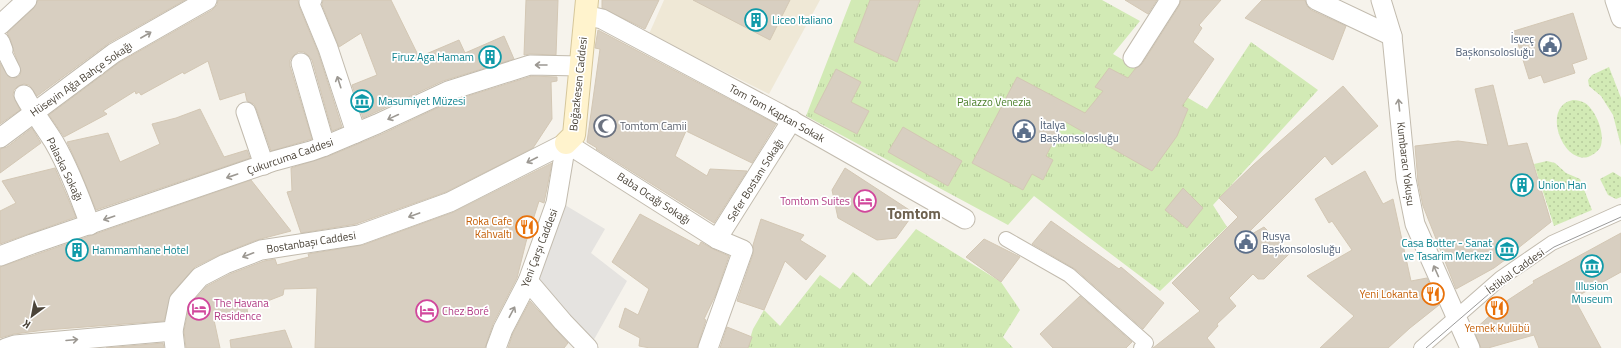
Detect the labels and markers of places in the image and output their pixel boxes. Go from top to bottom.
building icon: Liceo Italiano [743,7,769,33]
place label: Liceo Italiano [772,12,833,28]
place label: İsveç Başkonsolosluğu [1455,31,1534,60]
public building icon: İsveç Başkonsolosluğu [1537,32,1563,58]
building icon: Firuz Aga Hamam [477,44,503,70]
place label: Firuz Aga Hamam [392,49,474,65]
museum icon: Masumiyet Müzesi [349,88,375,114]
place label: Masumiyet Müzesi [378,93,465,109]
mosque icon: Tomtom Camii [592,113,618,139]
place label: İtalya Başkonsolosluğu [1040,117,1119,146]
place label: Tomtom Camii [620,118,687,134]
public building icon: İtalya Başkonsolosluğu [1011,118,1037,144]
building icon: Union Han [1509,172,1535,198]
place label: Union Han [1538,177,1586,193]
hotel icon: Tomtom Suites [852,188,878,214]
place label: Tomtom Suites [780,193,850,209]
place label: Roka Cafe Kahvaltı [466,213,512,242]
restaurant icon: Roka Cafe Kahvaltı [514,214,540,240]
place label: Rusya Başkonsolosluğu [1262,228,1341,257]
public building icon: Rusya Başkonsolosluğu [1233,229,1259,255]
place label: Casa Botter - Sanat ve Tasarim Merkezi [1401,235,1492,264]
museum icon: Casa Botter - Sanat ve Tasarim Merkezi [1494,236,1520,262]
building icon: Hammamhane Hotel [64,237,90,263]
place label: Hammamhane Hotel [92,242,188,258]
museum icon: Illusion Museum [1579,253,1605,279]
place label: Illusion Museum [1572,278,1612,307]
restaurant icon: Yeni Lokanta [1420,281,1446,307]
place label: Yeni Lokanta [1360,286,1418,302]
place label: The Havana Residence [214,295,269,324]
restaurant icon: Yemek Kulübü [1484,295,1510,321]
hotel icon: The Havana Residence [186,296,212,322]
hotel icon: Chez Boré [414,298,440,324]
place label: Chez Boré [442,303,489,319]
place label: Yemek Kulübü [1464,320,1530,336]

